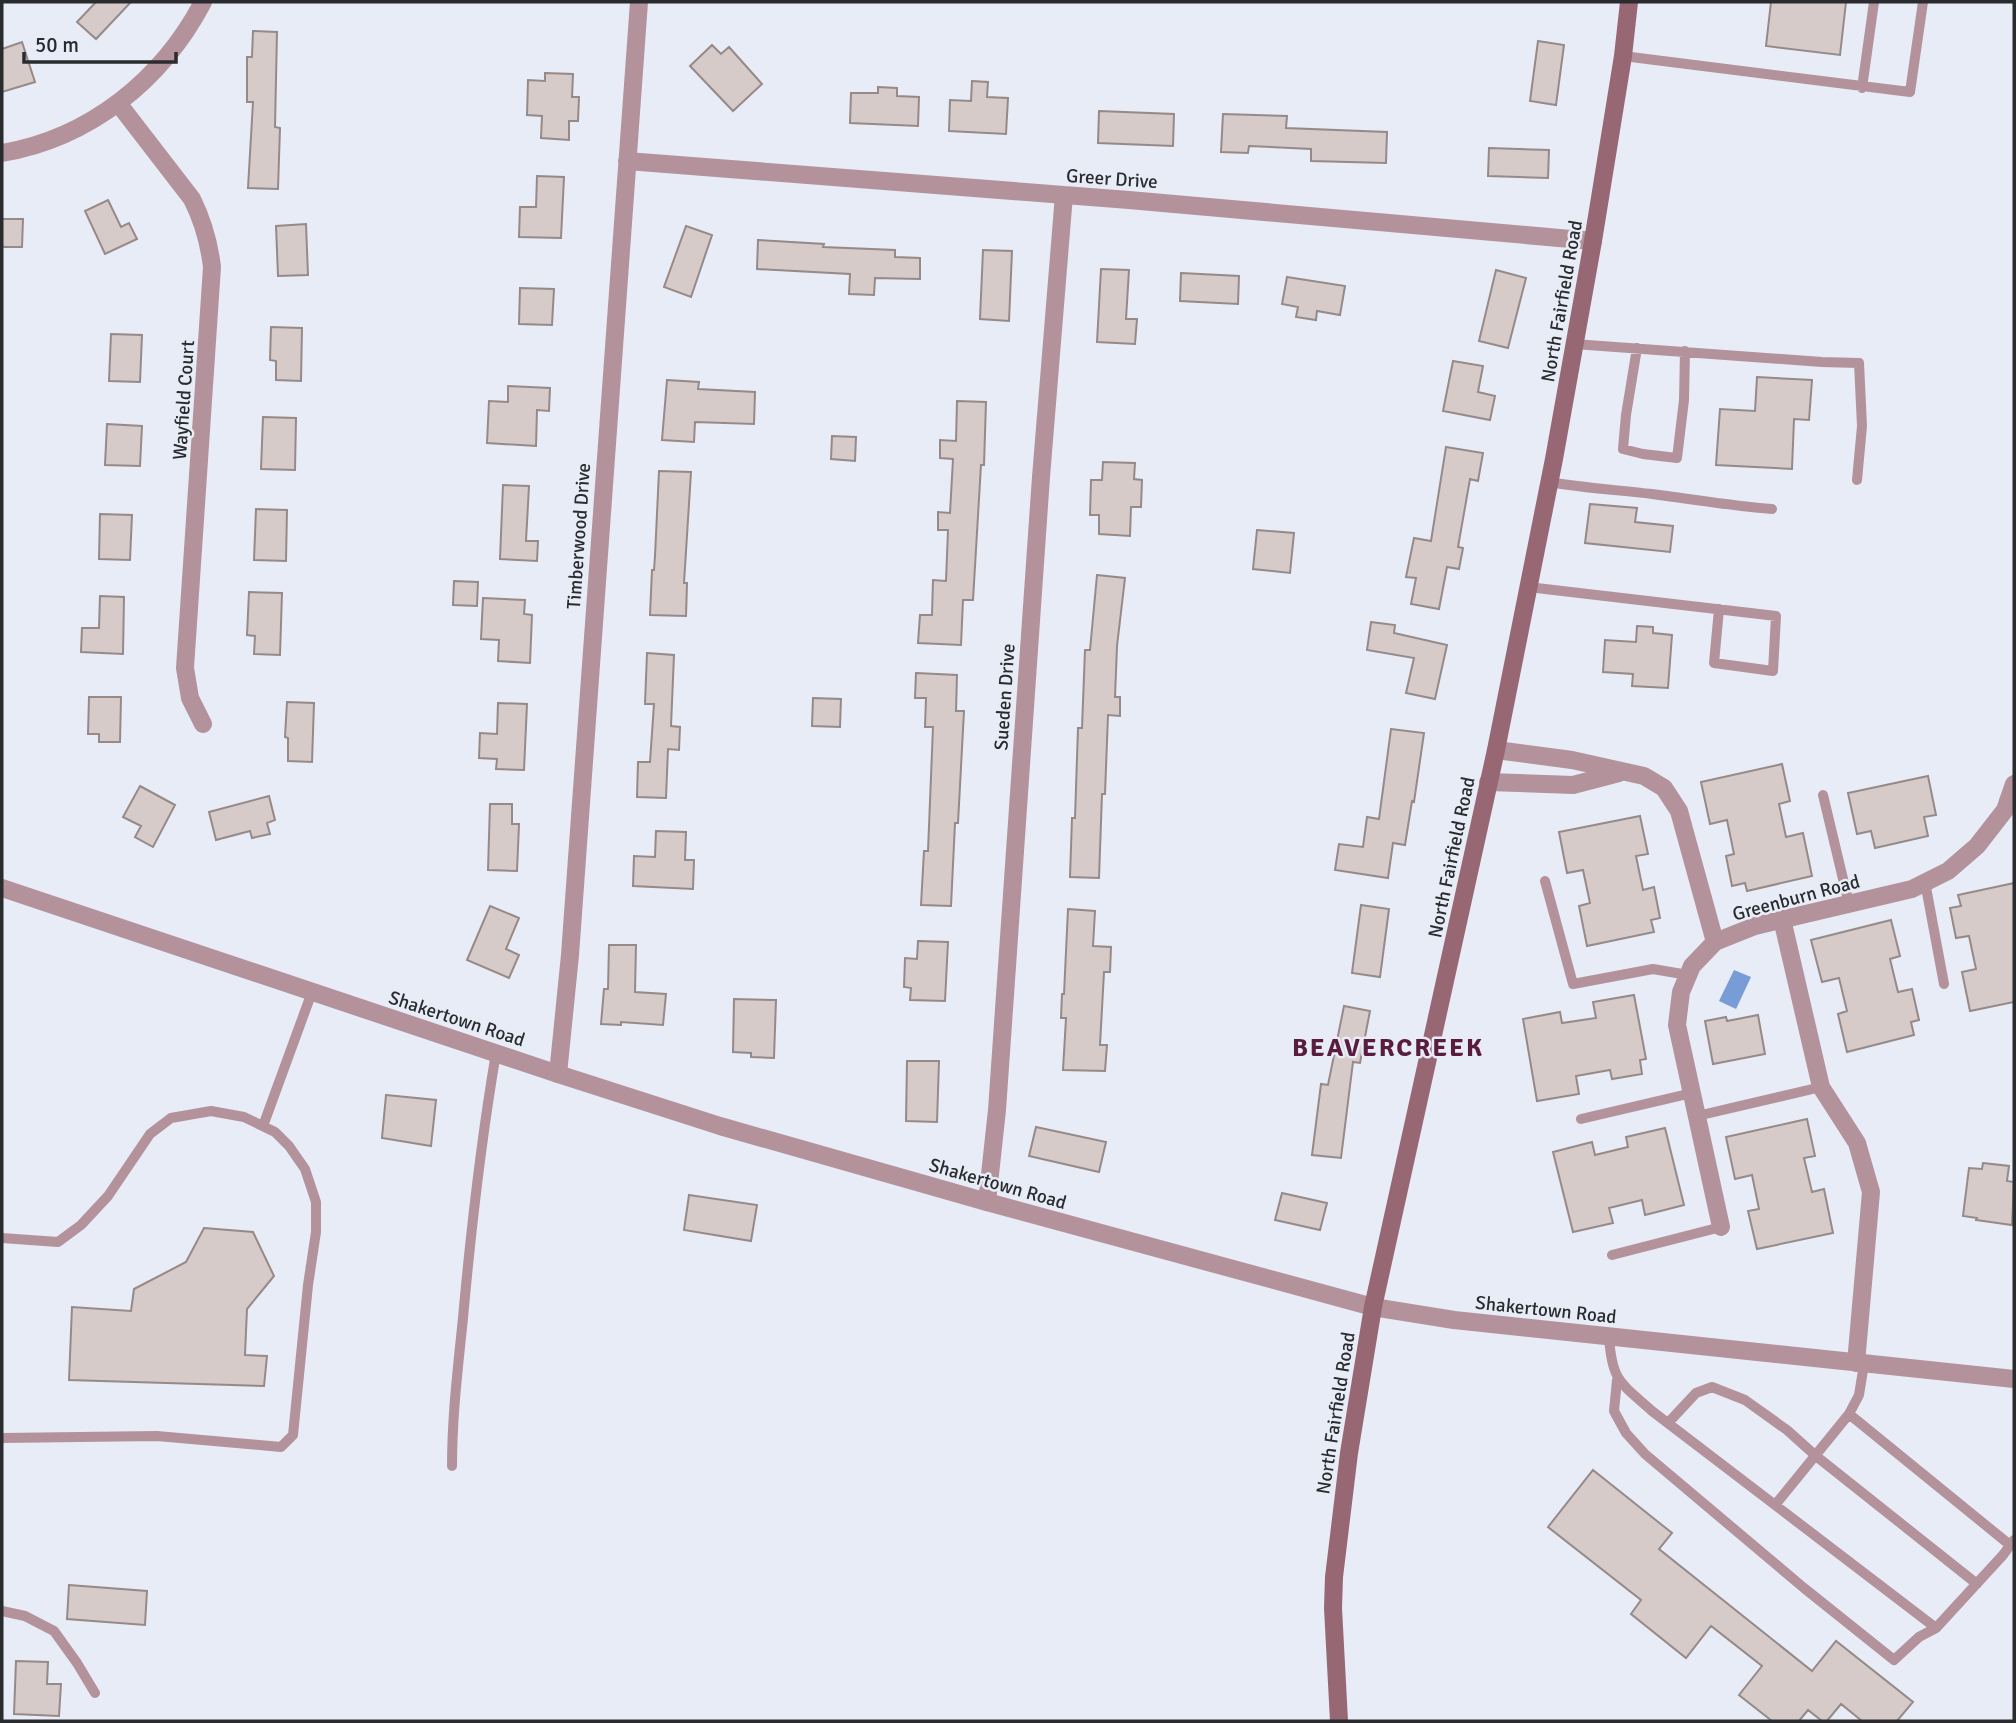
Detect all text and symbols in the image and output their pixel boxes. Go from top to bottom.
scale bar [24,21,177,65]
text: 50 m [35,32,79,58]
street label: Greer Drive [1065,164,1158,194]
street label: North Fairfield Road [1536,218,1588,384]
street label: Wayfield Court [168,339,200,461]
street label: Timberwood Drive [562,462,596,610]
street label: Sueden Drive [989,643,1021,751]
street label: North Fairfield Road [1423,775,1481,940]
street label: Greenburn Road [1730,869,1863,926]
street label: Shakertown Road [386,986,528,1052]
district label: BEAVERCREEK [1292,1032,1484,1064]
street label: Shakertown Road [926,1153,1069,1215]
street label: Shakertown Road [1474,1291,1618,1329]
street label: North Fairfield Road [1311,1330,1361,1496]

